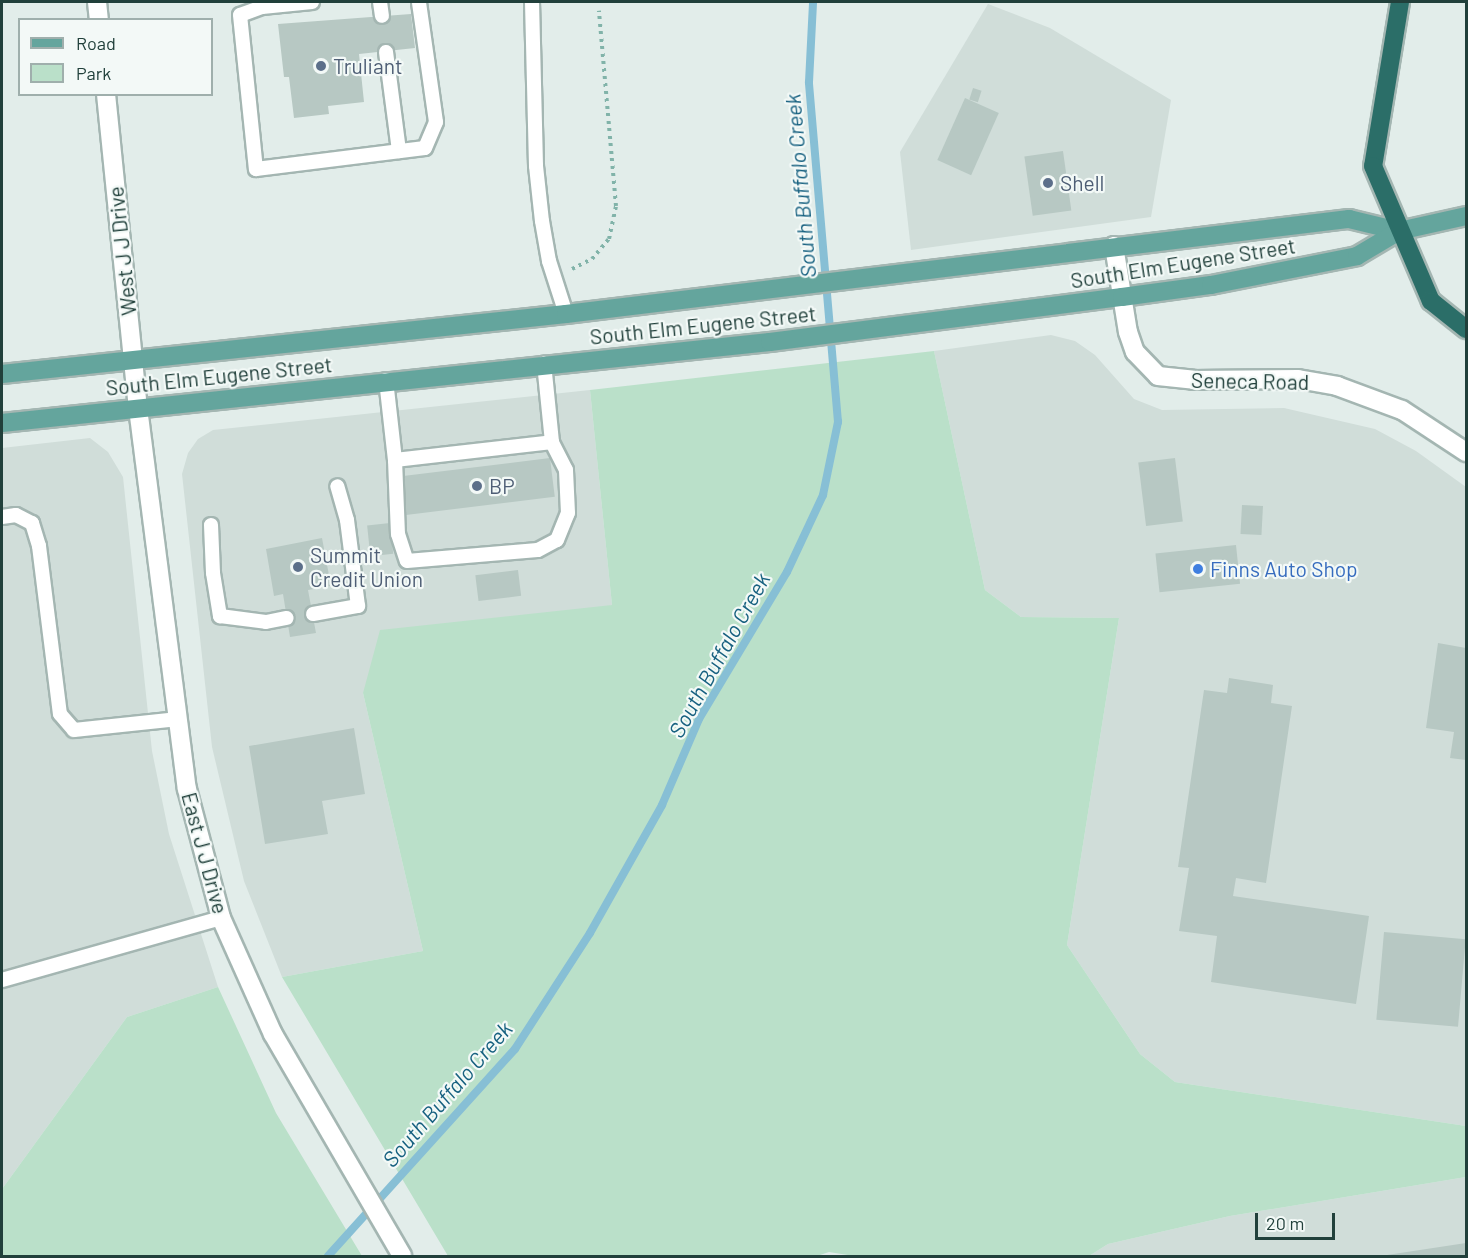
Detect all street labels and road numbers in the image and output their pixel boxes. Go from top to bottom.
street label: West J J Drive [103,185,141,317]
street label: South Elm Eugene Street [1069,233,1297,293]
street label: South Elm Eugene Street [589,301,817,349]
street label: South Elm Eugene Street [105,352,333,400]
street label: Seneca Road [1191,367,1309,395]
street label: East J J Drive [177,789,233,917]

